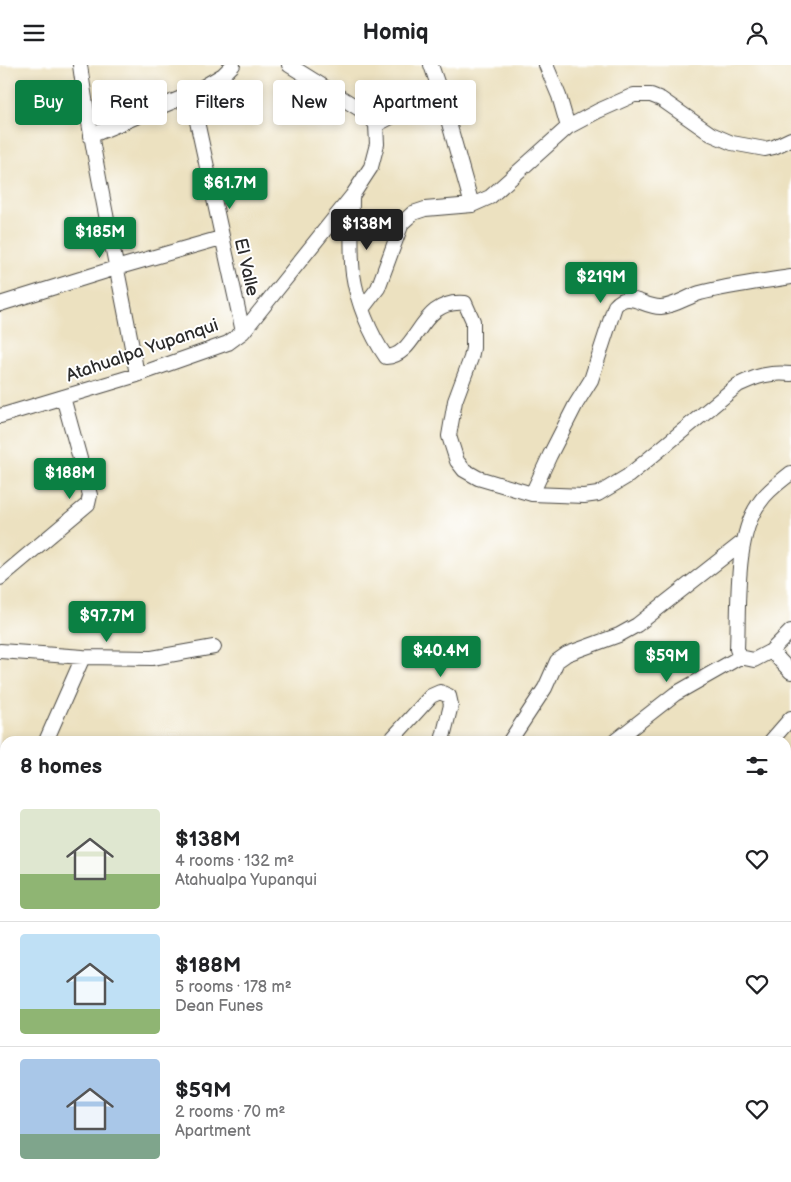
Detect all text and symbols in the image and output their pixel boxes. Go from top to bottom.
icon: menu [20,19,48,47]
text: Homiq [363,19,428,46]
icon: person [743,19,771,47]
chip: Buy [15,80,82,125]
chip: Rent [92,80,167,125]
chip: Filters [177,80,263,125]
chip: New [273,80,345,125]
chip: Apartment [355,80,476,125]
pin: $61.7M [189,167,271,210]
text: $61.7M [203,174,257,193]
pin: $138M [332,209,402,251]
text: $138M [342,215,392,234]
pin: $185M [65,217,135,259]
text: $185M [75,223,125,242]
street label: El Valle [230,236,263,298]
pin: $219M [566,261,636,304]
text: $219M [576,268,626,287]
street label: Atahualpa Yupanqui [63,315,221,386]
pin: $188M [35,457,105,500]
text: $188M [45,464,95,483]
pin: $97.7M [66,601,148,643]
text: $97.7M [80,607,134,626]
pin: $40.4M [400,635,482,678]
pin: $59M [637,641,697,683]
text: $40.4M [413,642,469,661]
text: $59M [646,647,688,666]
icon: filters [743,752,771,780]
text: 8 homes [20,754,102,779]
text: $138M [175,827,241,852]
icon: home [60,829,120,889]
icon: heart [743,845,771,873]
text: 4 rooms · 132 m² [175,852,294,871]
text: Atahualpa Yupanqui [175,871,317,890]
text: $188M [175,953,241,978]
icon: home [60,954,120,1014]
icon: heart [743,970,771,998]
text: 5 rooms · 178 m² [175,978,292,997]
text: Dean Funes [175,997,263,1016]
text: $59M [175,1078,231,1103]
icon: home [60,1079,120,1139]
icon: heart [743,1095,771,1123]
text: 2 rooms · 70 m² [175,1103,285,1122]
text: Apartment [175,1122,251,1141]

